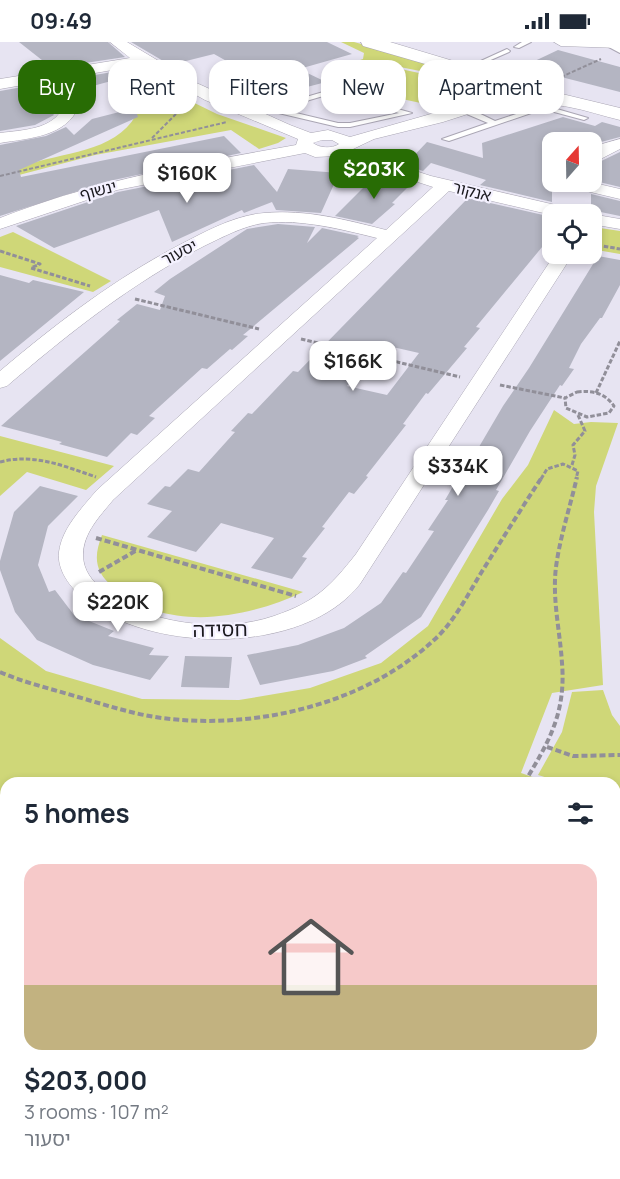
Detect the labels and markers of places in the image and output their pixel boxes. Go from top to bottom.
pin: $203K [332,149,416,200]
pin: $160K [145,153,229,204]
pin: $166K [311,341,395,392]
pin: $334K [416,446,500,497]
pin: $220K [76,582,160,633]

